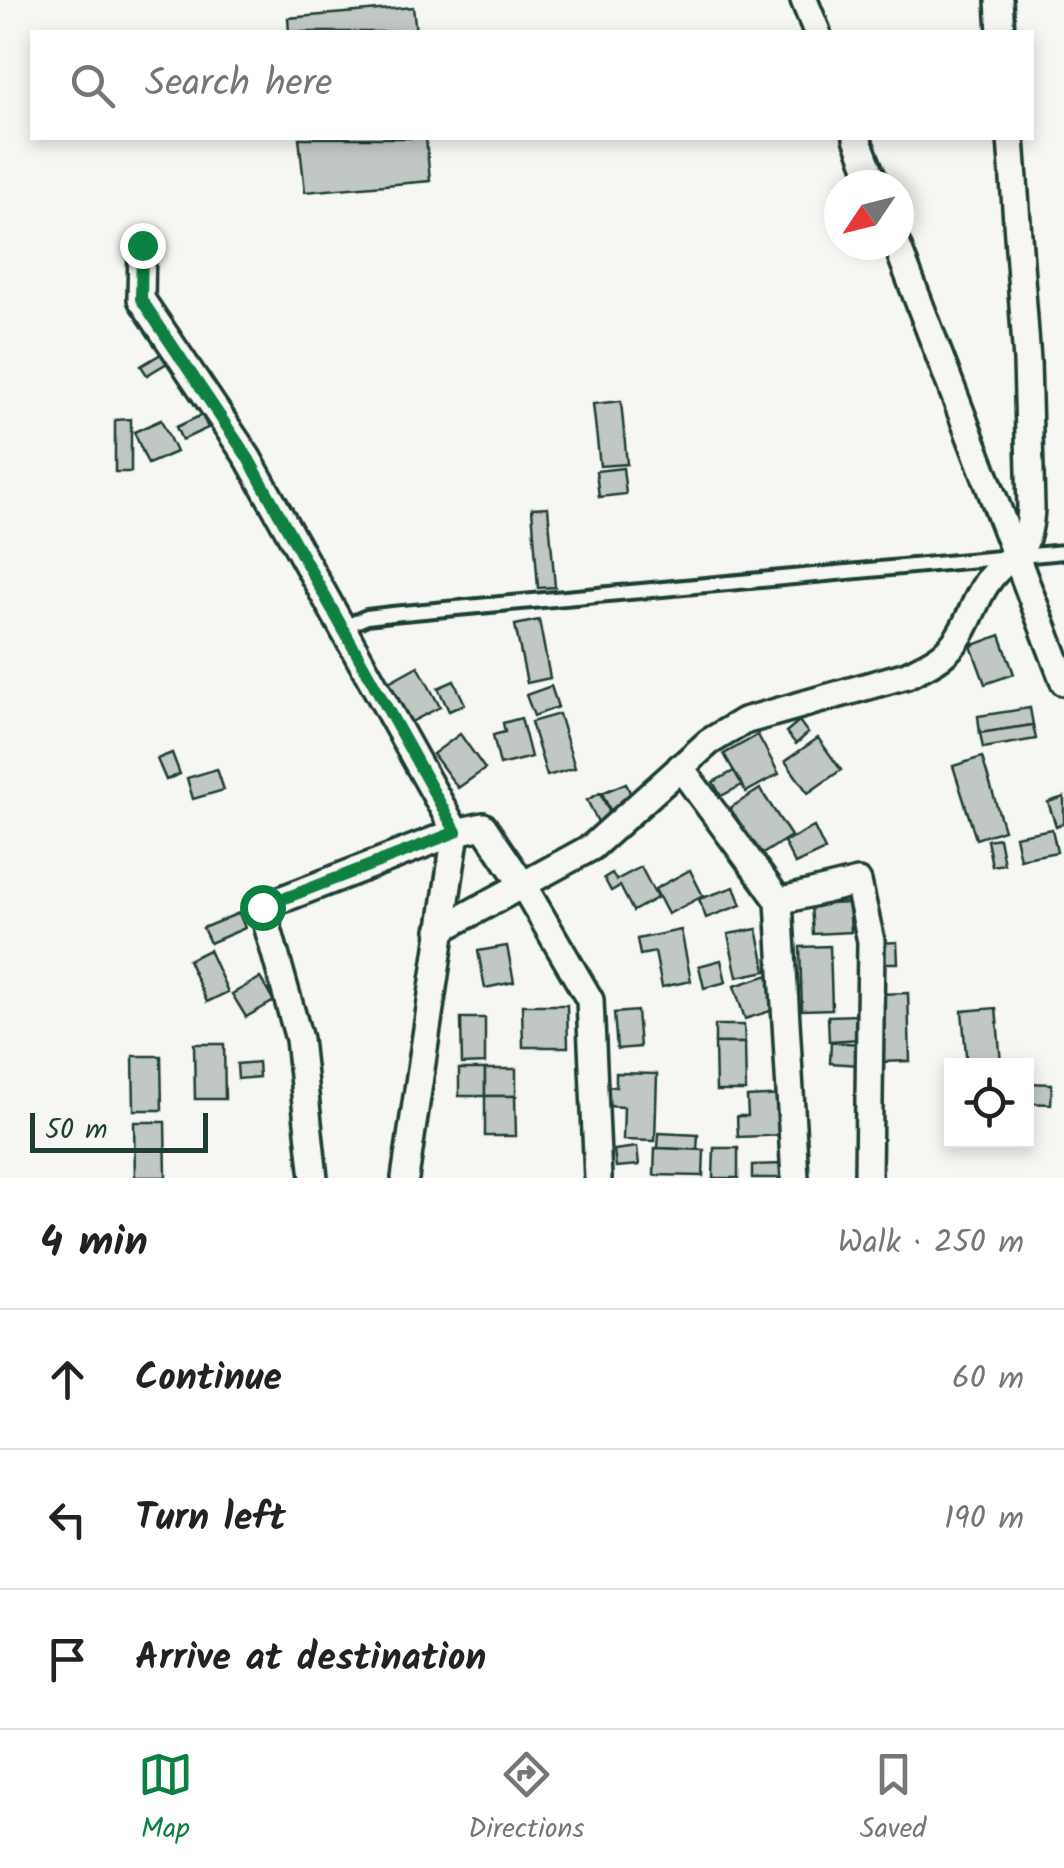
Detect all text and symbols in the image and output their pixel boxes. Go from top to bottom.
search box [30,30,1034,140]
text: Search here [145,55,332,115]
icon: search [65,58,120,113]
north arrow [824,170,914,260]
route end [120,223,166,269]
route start [240,885,286,931]
map controls [944,1058,1034,1148]
button: locate [944,1058,1034,1148]
scale bar [30,1108,208,1152]
text: 50 m [45,1108,108,1153]
text: 4 min [40,1210,148,1277]
text: Walk · 250 m [838,1218,1024,1269]
text: Continue [135,1349,282,1409]
icon: ahead [40,1352,95,1407]
text: 60 m [952,1354,1024,1405]
text: Turn left [135,1489,286,1549]
icon: left [40,1492,95,1547]
text: 190 m [944,1494,1024,1545]
text: Arrive at destination [135,1629,486,1689]
icon: arrive [40,1632,95,1687]
tab: Map [138,1747,193,1852]
tab: Directions [468,1747,584,1852]
tab: Saved [860,1747,926,1852]

